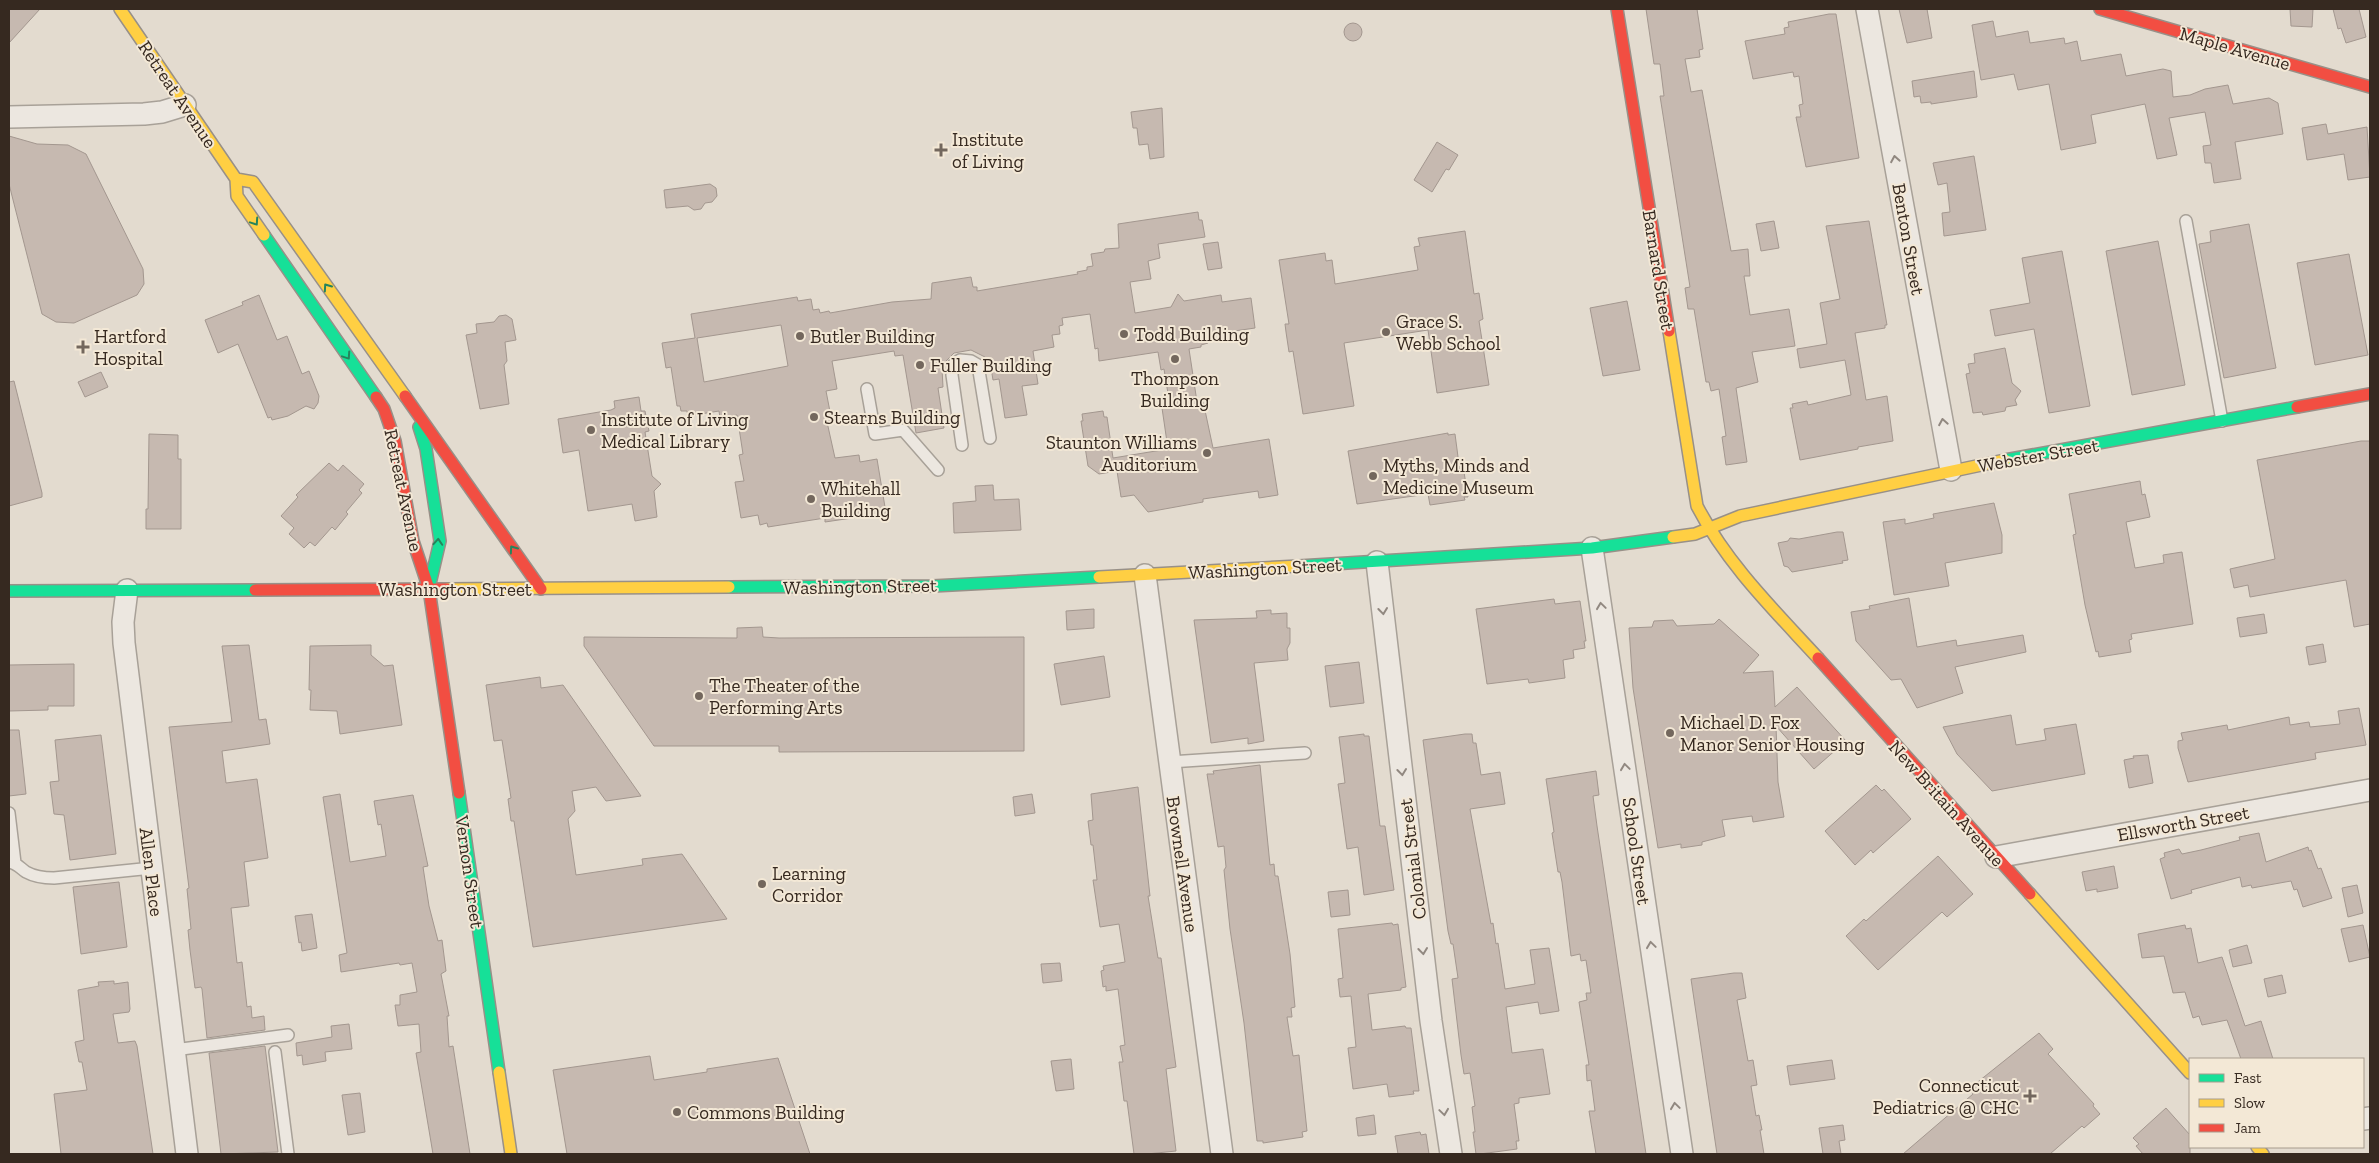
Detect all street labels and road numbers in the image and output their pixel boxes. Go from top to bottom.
street label: Maple Avenue [2177,22,2293,75]
street label: Retreat Avenue [133,36,222,152]
street label: Benton Street [1887,181,1930,297]
street label: Barnard Street [1638,208,1679,332]
street label: Retreat Avenue [379,427,428,553]
street label: Webster Street [1976,434,2100,477]
street label: Washington Street [1188,553,1342,584]
street label: Washington Street [783,574,937,599]
street label: Washington Street [378,578,532,601]
street label: New Britain Avenue [1884,735,2009,871]
street label: Brownell Avenue [1162,794,1203,934]
street label: School Street [1618,796,1655,906]
street label: Colonial Street [1394,797,1431,921]
street label: Ellsworth Street [2115,801,2251,846]
street label: Vernon Street [450,813,489,930]
street label: Allen Place [135,826,168,918]

